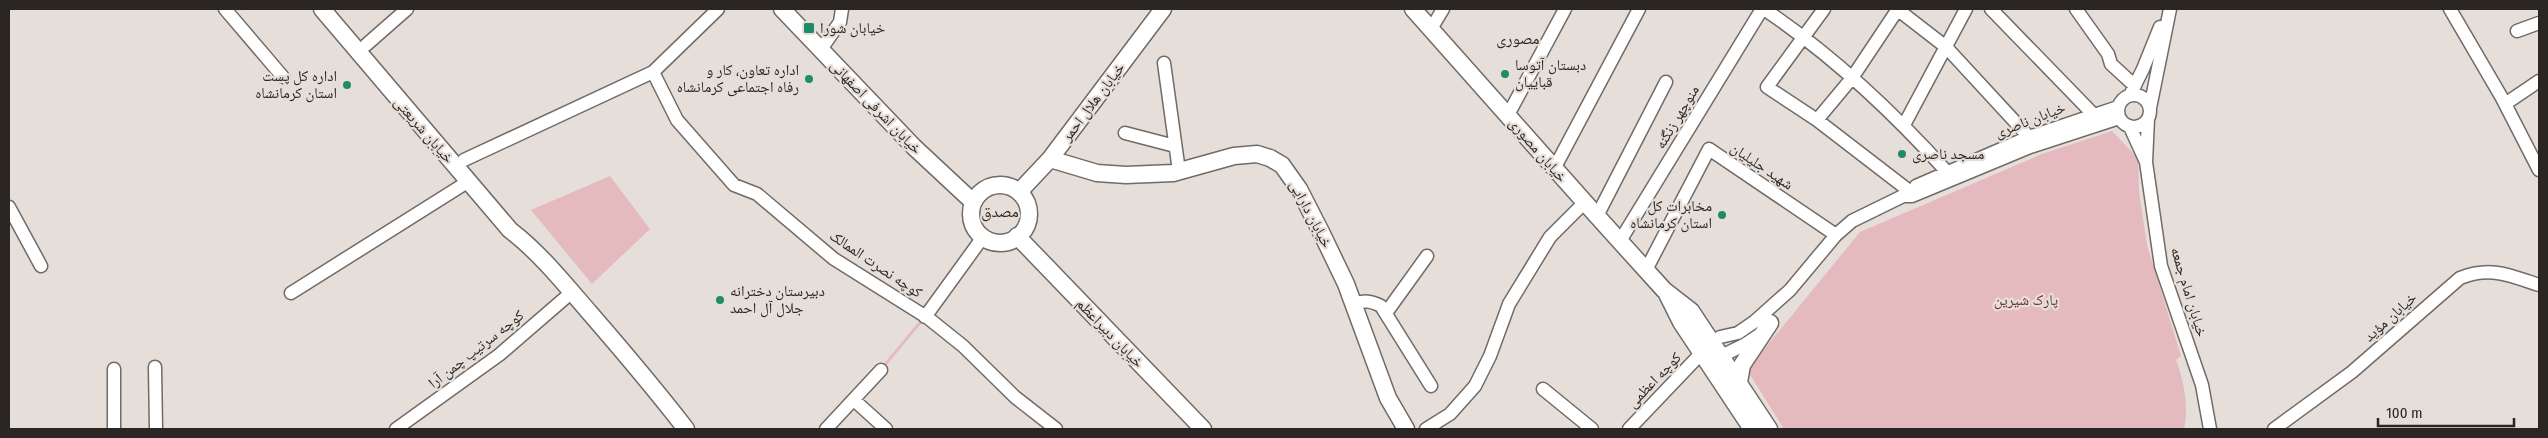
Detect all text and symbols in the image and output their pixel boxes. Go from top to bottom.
place label: خیابان شورا [820,19,886,38]
marker: خیابان شورا [802,21,816,35]
district label: مصوری [1496,29,1540,49]
street label: خیابان اشرفی اصفهانی [826,56,926,159]
place label: دبستان آتوسا قباییان [1515,56,1586,92]
street label: خیابان هلال احمر [1057,59,1129,146]
place label: اداره تعاون، کار و رفاه اجتماعی کرمانشاه [677,61,799,97]
place label: اداره کل پست استان کرمانشاه [255,67,337,103]
marker: دبستان آتوسا قباییان [1499,68,1511,80]
marker: اداره تعاون، کار و رفاه اجتماعی کرمانشاه [803,73,815,85]
marker: اداره کل پست استان کرمانشاه [341,79,353,91]
street label: منوچهر زنگنه [1651,82,1703,152]
street label: خیابان شریعتی [390,93,458,168]
street label: خیابان ناصری [1992,98,2069,143]
street label: خیابان مصوری [1504,114,1571,187]
street label: شهید جلیلیان [1727,138,1797,194]
place label: مسجد ناصری [1912,145,1985,164]
marker: مسجد ناصری [1896,148,1908,160]
street label: خیابان دارایی [1285,177,1336,252]
place label: مخابرات کل استان کرمانشاه [1630,197,1712,233]
district label: مصدق [981,202,1019,222]
marker: مخابرات کل استان کرمانشاه [1716,209,1728,221]
street label: کوچه نصرت الممالک [826,226,926,302]
street label: خیابان امام جمعه [2166,245,2211,340]
place label: دبیرستان دخترانه جلال آل احمد [730,282,825,318]
street label: خیابان مؤید [2360,288,2421,346]
park label: پارک شیرین [1994,291,2058,310]
marker: دبیرستان دخترانه جلال آل احمد [714,294,726,306]
street label: خیابان دبیراعظم [1072,295,1148,372]
street label: کوچه سرتیپ چمن آرا [425,306,528,393]
street label: کوچه اعظمی [1623,349,1686,412]
scale bar [2378,396,2514,428]
text: 100 m [2386,404,2423,422]

